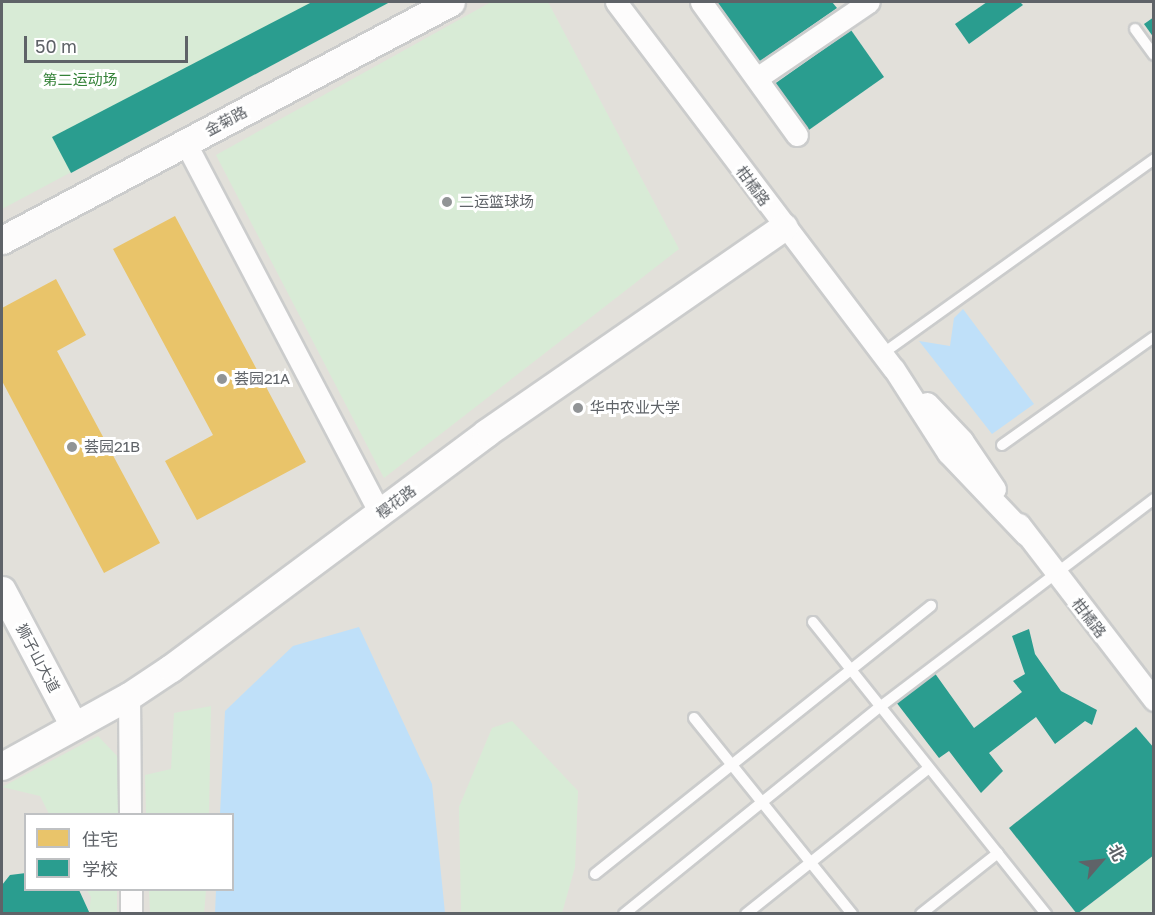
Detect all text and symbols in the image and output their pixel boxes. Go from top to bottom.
scale bar [27,24,190,62]
text: 50 m [35,35,77,57]
park label: 第二运动场 [43,71,117,89]
street label: 金菊路 [202,102,250,140]
street label: 柑橘路 [732,163,774,209]
place label: 二运篮球场 [459,193,534,211]
marker: 二运篮球场 [440,195,454,209]
place label: 荟园21A [234,370,290,388]
marker: 荟园21A [215,372,229,386]
place label: 华中农业大学 [590,399,680,417]
marker: 华中农业大学 [571,401,585,415]
place label: 荟园21B [84,438,140,456]
marker: 荟园21B [65,440,79,454]
street label: 樱花路 [373,481,419,523]
street label: 柑橘路 [1068,595,1110,641]
street label: 狮子山大道 [12,621,64,695]
legend [24,813,234,891]
text: 住宅 [82,828,118,850]
north arrow [1071,831,1131,891]
text: 北 [1104,841,1129,864]
text: 学校 [82,858,118,880]

